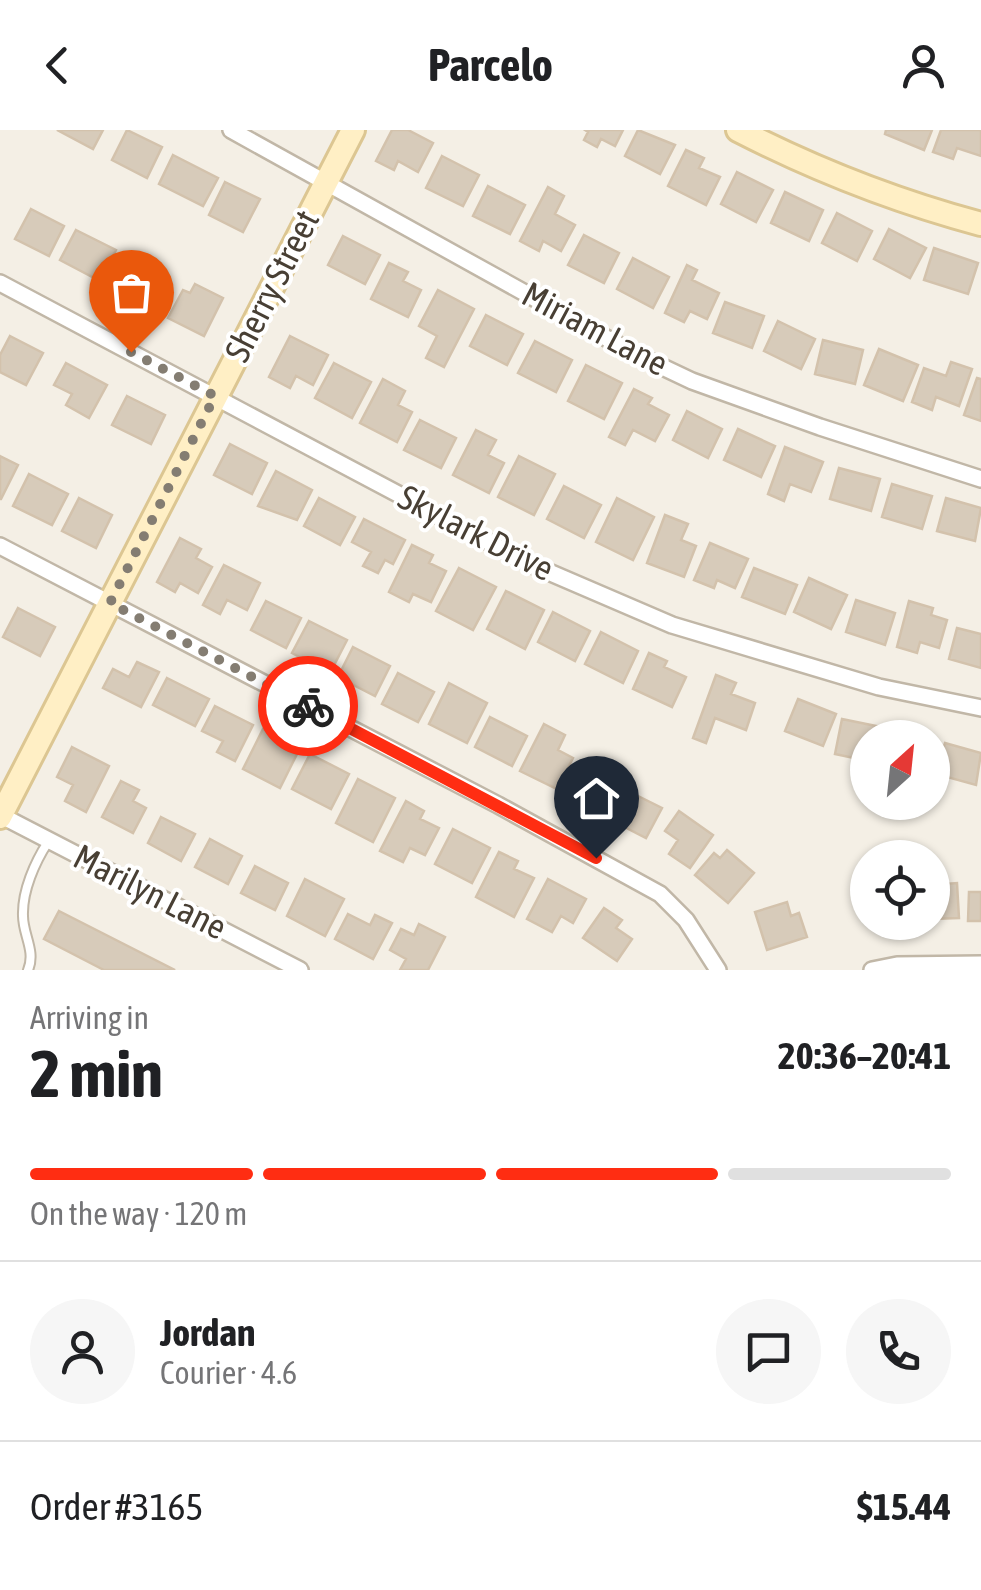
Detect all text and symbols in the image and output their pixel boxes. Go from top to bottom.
icon: back [30,38,85,93]
icon: person [896,38,951,93]
text: Parcelo [428,39,553,91]
street label: Sherry Street [216,203,326,368]
pin [89,250,174,353]
icon: bag [104,265,159,320]
street label: Miriam Lane [516,273,675,383]
street label: Skylark Drive [392,476,561,588]
courier [258,656,358,756]
icon: bike [281,679,336,734]
north arrow [850,720,950,820]
map controls [850,720,950,940]
pin [554,756,639,859]
icon: home [569,771,624,826]
street label: Marilyn Lane [67,836,233,947]
button: locate [850,840,950,940]
text: Arriving in [30,999,149,1036]
text: 20:36–20:41 [778,1034,951,1077]
text: 2 min [30,1036,163,1111]
text: On the way · 120 m [30,1195,247,1232]
button: person [30,1299,135,1404]
button: chat [716,1299,821,1404]
button: phone [846,1299,951,1404]
text: Jordan [160,1311,255,1354]
text: Courier · 4.6 [160,1354,297,1391]
text: Order #3165 [30,1485,203,1528]
text: $15.44 [857,1485,951,1528]

